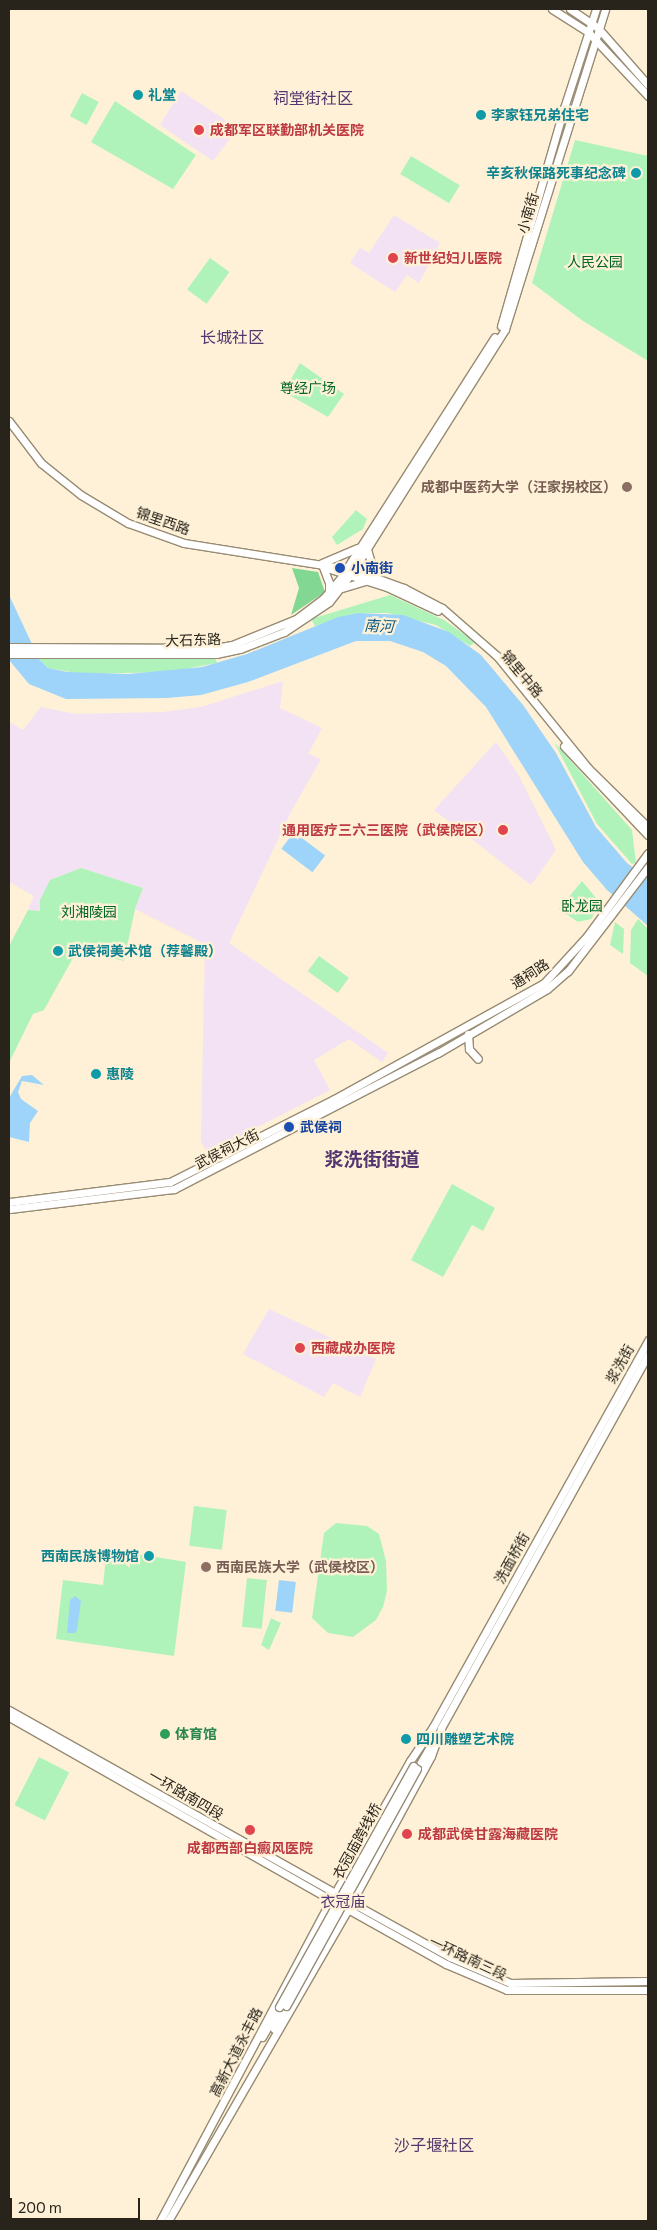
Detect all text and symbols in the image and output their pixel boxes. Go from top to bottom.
place label: 礼堂 [148,87,176,103]
district label: 祠堂街社区 [273,88,353,108]
marker: 礼堂 [132,89,144,101]
place label: 李家钰兄弟住宅 [491,107,589,123]
marker: 李家钰兄弟住宅 [475,109,487,121]
place label: 成都军区联勤部机关医院 [210,122,364,138]
marker: 成都军区联勤部机关医院 [192,123,206,137]
place label: 辛亥秋保路死事纪念碑 [486,165,626,181]
marker: 辛亥秋保路死事纪念碑 [630,167,642,179]
street label: 小南街 [514,190,542,236]
place label: 新世纪妇儿医院 [404,250,502,266]
marker: 新世纪妇儿医院 [386,251,400,265]
park label: 人民公园 [567,254,623,270]
district label: 长城社区 [200,327,264,347]
park label: 尊经广场 [280,380,336,396]
place label: 成都中医药大学（汪家拐校区） [421,479,617,495]
marker: 成都中医药大学（汪家拐校区） [621,481,633,493]
street label: 锦里西路 [134,504,192,538]
place label: 小南街 [351,560,393,576]
marker: 小南街 [333,561,347,575]
water label: 南河 [364,616,394,636]
street label: 大石东路 [165,631,221,649]
street label: 锦里中路 [498,647,546,701]
place label: 通用医疗三六三医院（武侯院区） [282,822,492,838]
marker: 通用医疗三六三医院（武侯院区） [496,823,510,837]
park label: 卧龙园 [561,898,603,914]
park label: 刘湘陵园 [61,904,117,920]
place label: 武侯祠美术馆（荐馨殿） [68,943,222,959]
marker: 武侯祠美术馆（荐馨殿） [52,945,64,957]
street label: 通祠路 [508,956,552,992]
place label: 惠陵 [106,1066,134,1082]
marker: 惠陵 [90,1068,102,1080]
place label: 武侯祠 [300,1119,342,1135]
marker: 武侯祠 [282,1120,296,1134]
street label: 武侯祠大街 [192,1126,262,1172]
district label: 浆洗街街道 [325,1148,419,1170]
place label: 西藏成办医院 [311,1340,395,1356]
marker: 西藏成办医院 [293,1341,307,1355]
street label: 浆洗街 [602,1342,638,1386]
street label: 洗面桥街 [491,1529,533,1587]
place label: 西南民族博物馆 [41,1548,139,1564]
marker: 西南民族博物馆 [143,1550,155,1562]
place label: 西南民族大学（武侯校区） [216,1559,384,1575]
marker: 西南民族大学（武侯校区） [200,1561,212,1573]
place label: 体育馆 [175,1726,217,1742]
marker: 体育馆 [159,1728,171,1740]
place label: 四川雕塑艺术院 [416,1731,514,1747]
marker: 四川雕塑艺术院 [400,1733,412,1745]
street label: 一环路南四段 [145,1767,227,1823]
street label: 衣冠庙跨线桥 [329,1800,385,1882]
marker: 成都西部白癜风医院 [243,1823,257,1837]
place label: 成都武侯甘露海藏医院 [418,1826,558,1842]
marker: 成都武侯甘露海藏医院 [400,1827,414,1841]
place label: 成都西部白癜风医院 [187,1840,313,1856]
district label: 衣冠庙 [321,1893,365,1911]
street label: 一环路南三段 [426,1933,510,1983]
street label: 高新大道永丰路 [206,2005,266,2099]
district label: 沙子堰社区 [394,2135,474,2155]
scale bar [12,2188,142,2220]
text: 200 m [18,2198,62,2216]

